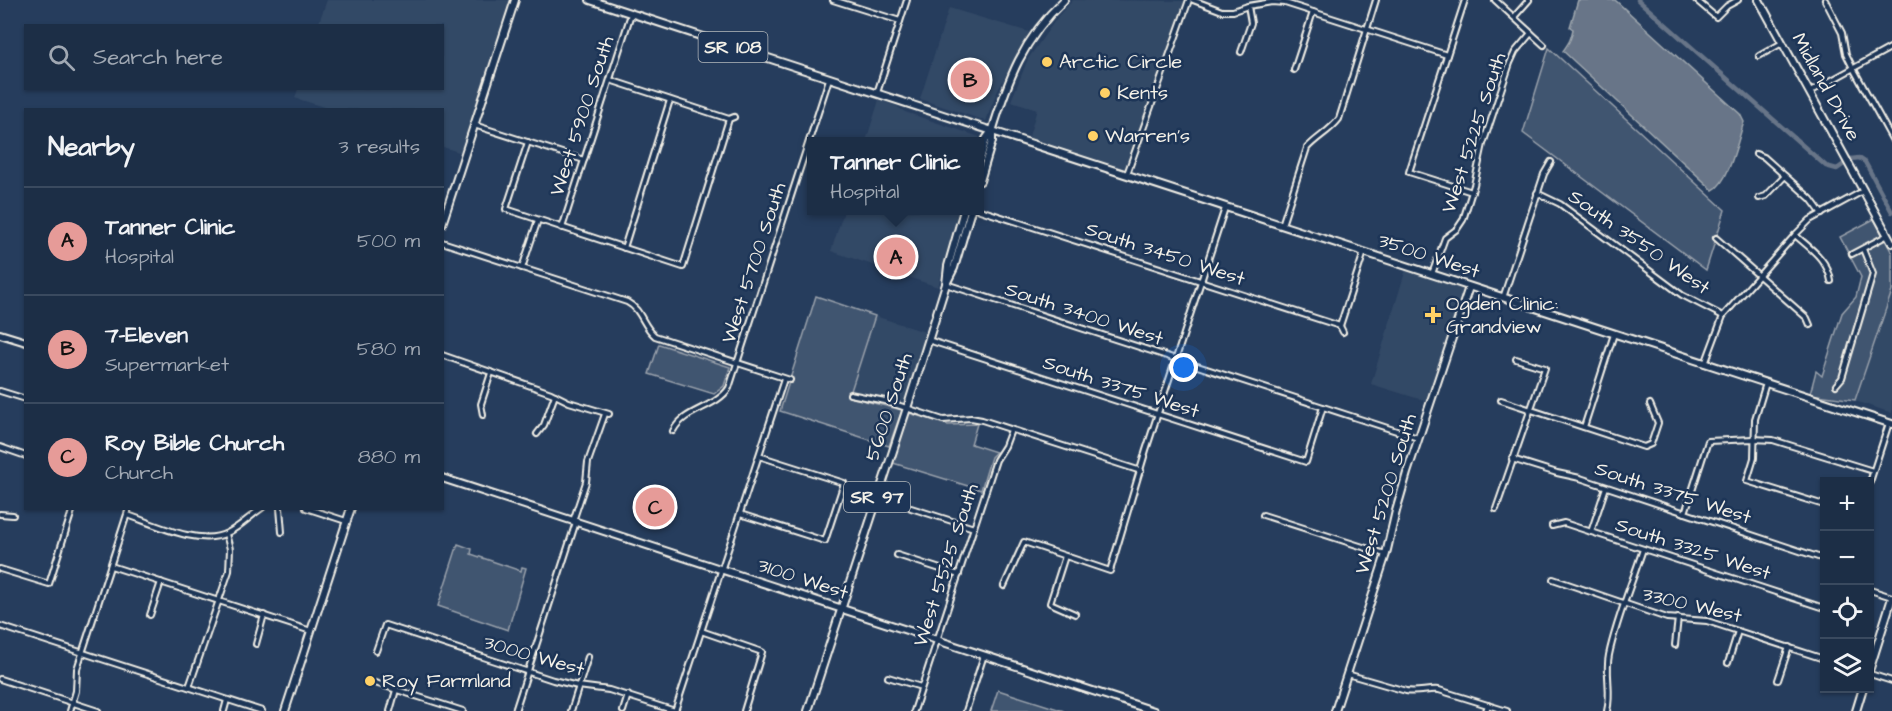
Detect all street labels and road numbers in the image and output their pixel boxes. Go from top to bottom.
street label: Midland Drive [1785,28,1867,146]
street label: West 5900 South [543,32,621,200]
road number: SR 108 [698,32,768,62]
street label: West 5225 South [1435,49,1513,217]
street label: West 5700 South [715,179,793,347]
street label: South 3550 West [1563,183,1715,301]
street label: South 3450 West [1081,215,1249,293]
street label: 3500 West [1375,226,1483,286]
street label: South 3400 West [1001,275,1167,353]
street label: 5600 South [858,349,920,465]
street label: South 3375 West [1039,349,1203,425]
street label: West 5200 South [1348,410,1424,578]
street label: South 3375 West [1591,455,1755,531]
street label: West 5525 South [906,480,986,650]
road number: SR 97 [844,482,910,512]
street label: South 3325 West [1612,511,1774,587]
street label: 3100 West [754,551,852,607]
street label: 3300 West [1639,580,1745,630]
street label: 3000 West [480,628,588,684]

